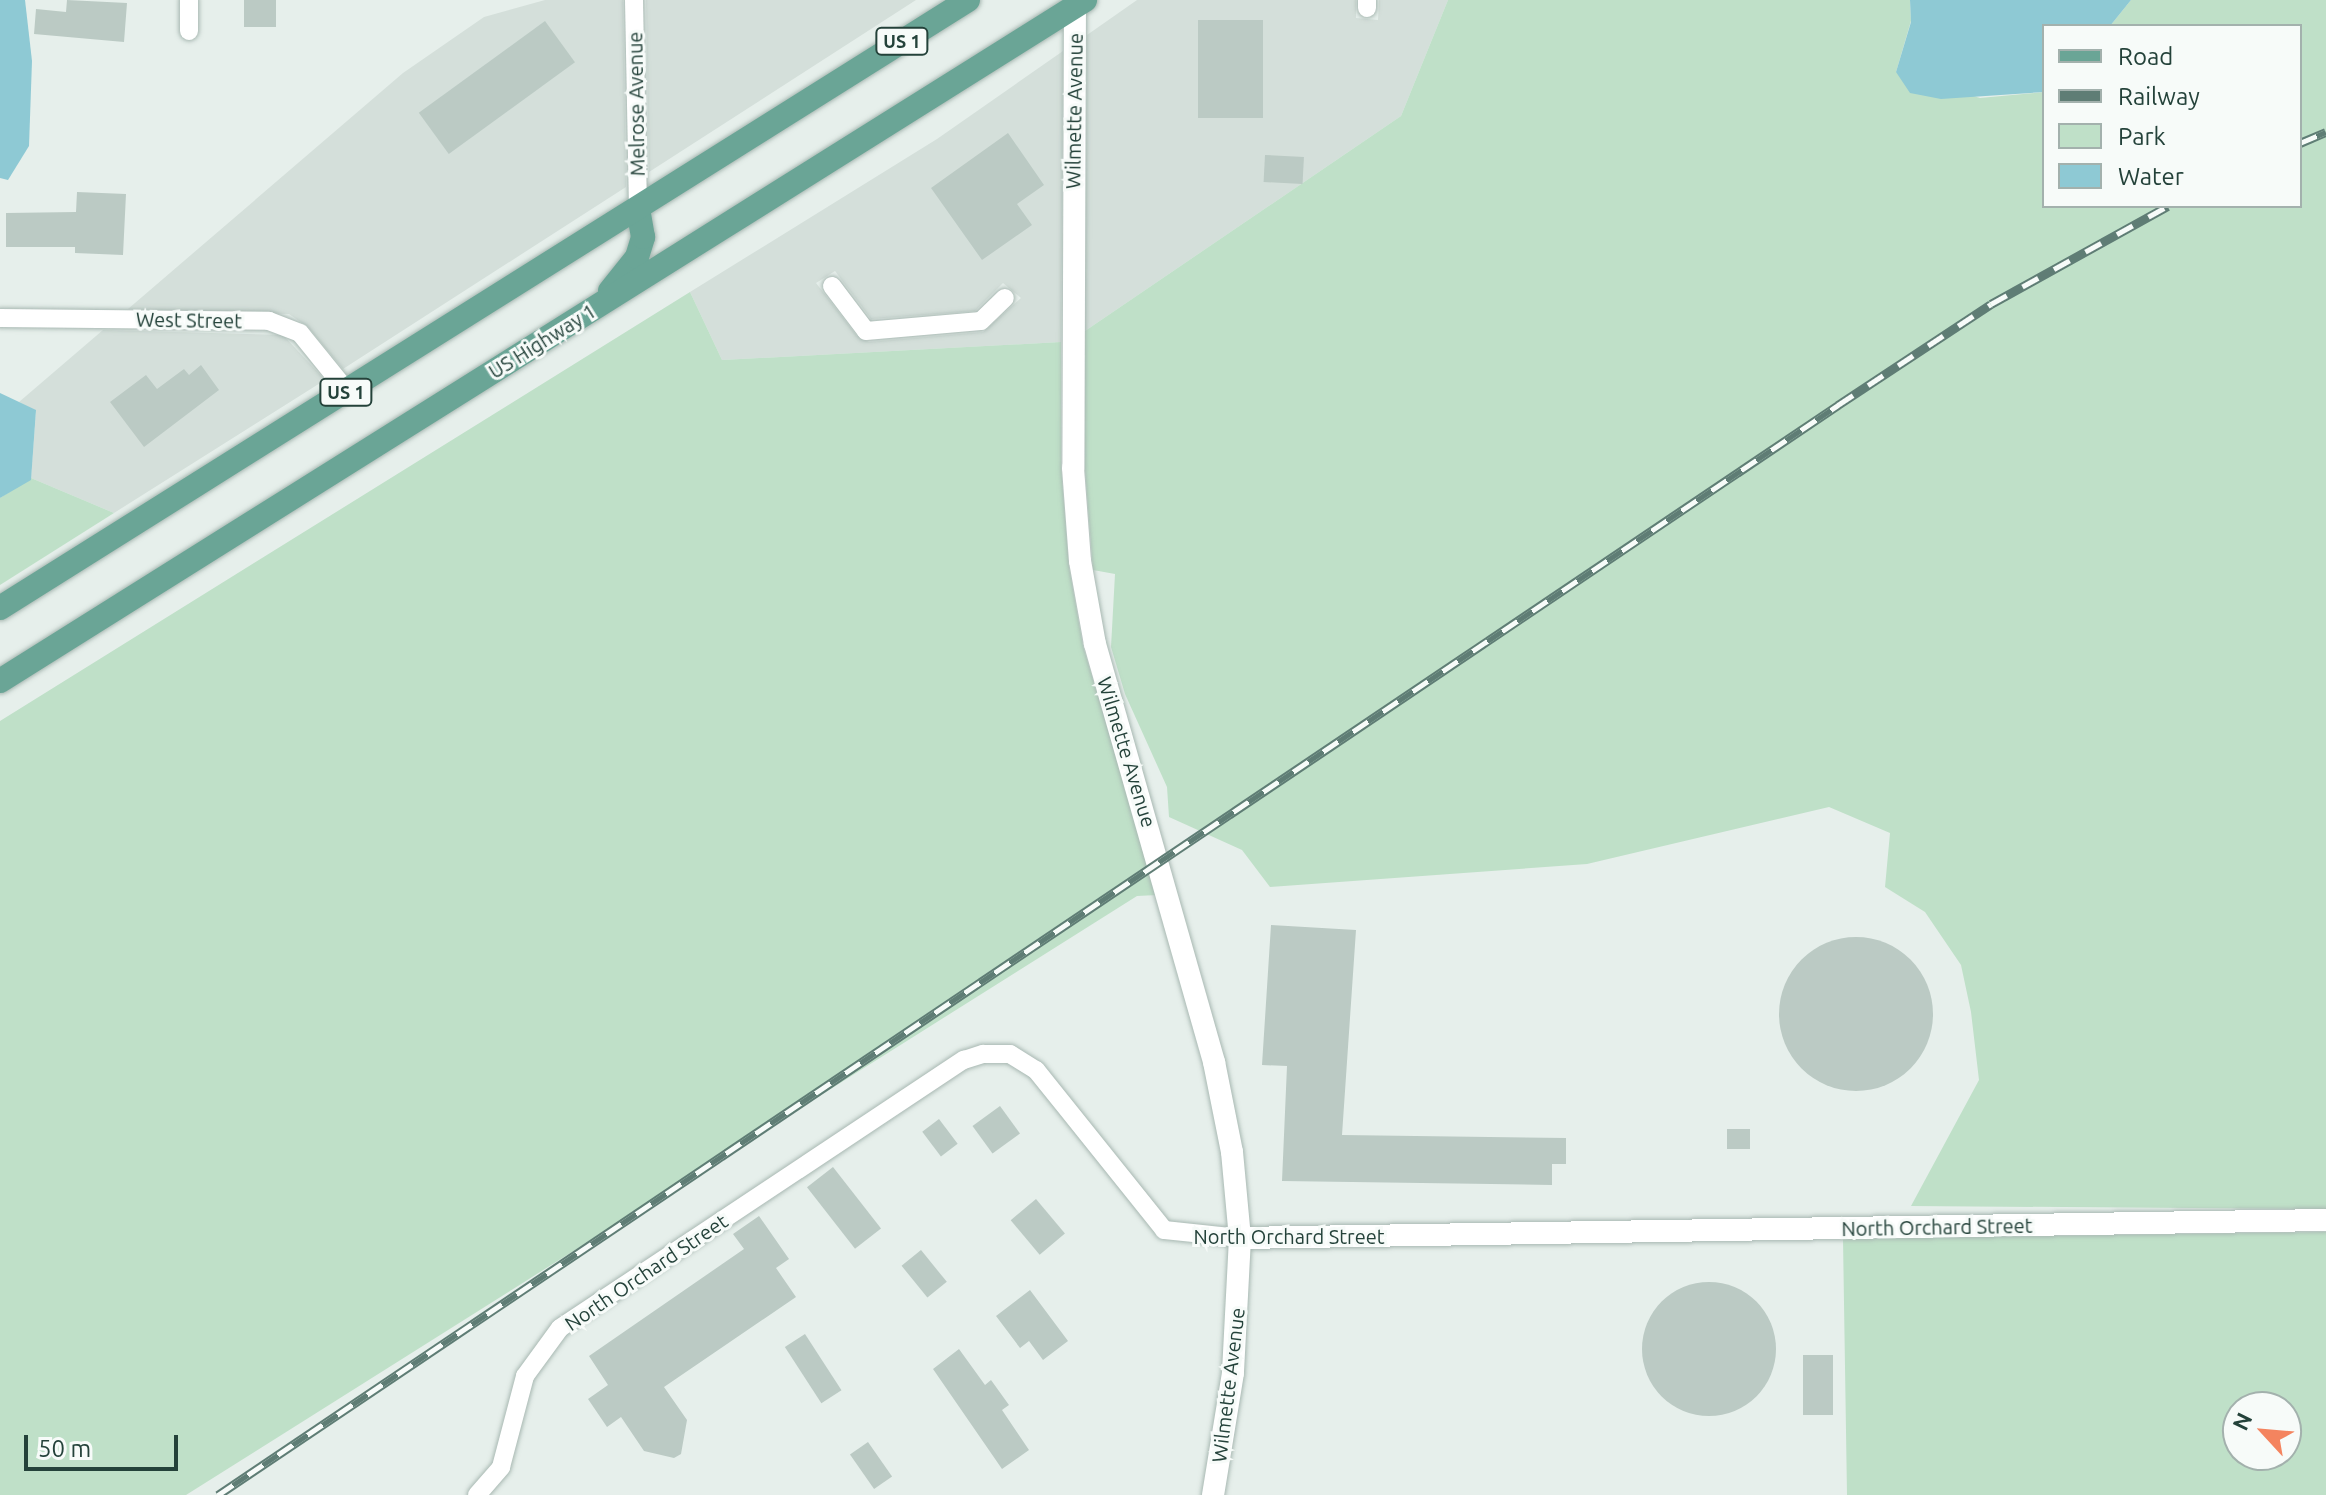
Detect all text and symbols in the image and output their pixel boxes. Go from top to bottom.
legend [2042,24,2302,208]
road number: US 1 [874,27,930,55]
street label: Melrose Avenue [623,32,649,176]
street label: Wilmette Avenue [1061,33,1087,189]
text: Road [2118,43,2173,70]
text: Railway [2118,83,2200,110]
text: Park [2118,123,2166,150]
text: Water [2118,163,2184,190]
street label: US Highway 1 [484,299,600,383]
street label: West Street [136,307,242,333]
road number: US 1 [318,378,374,406]
street label: Wilmette Avenue [1093,674,1161,830]
street label: North Orchard Street [560,1209,732,1335]
street label: North Orchard Street [1841,1213,2033,1241]
street label: North Orchard Street [1193,1224,1385,1248]
street label: Wilmette Avenue [1207,1306,1249,1464]
north arrow [2222,1391,2302,1471]
text: N [2227,1408,2257,1434]
scale bar [28,1419,182,1469]
text: 50 m [38,1435,91,1462]

